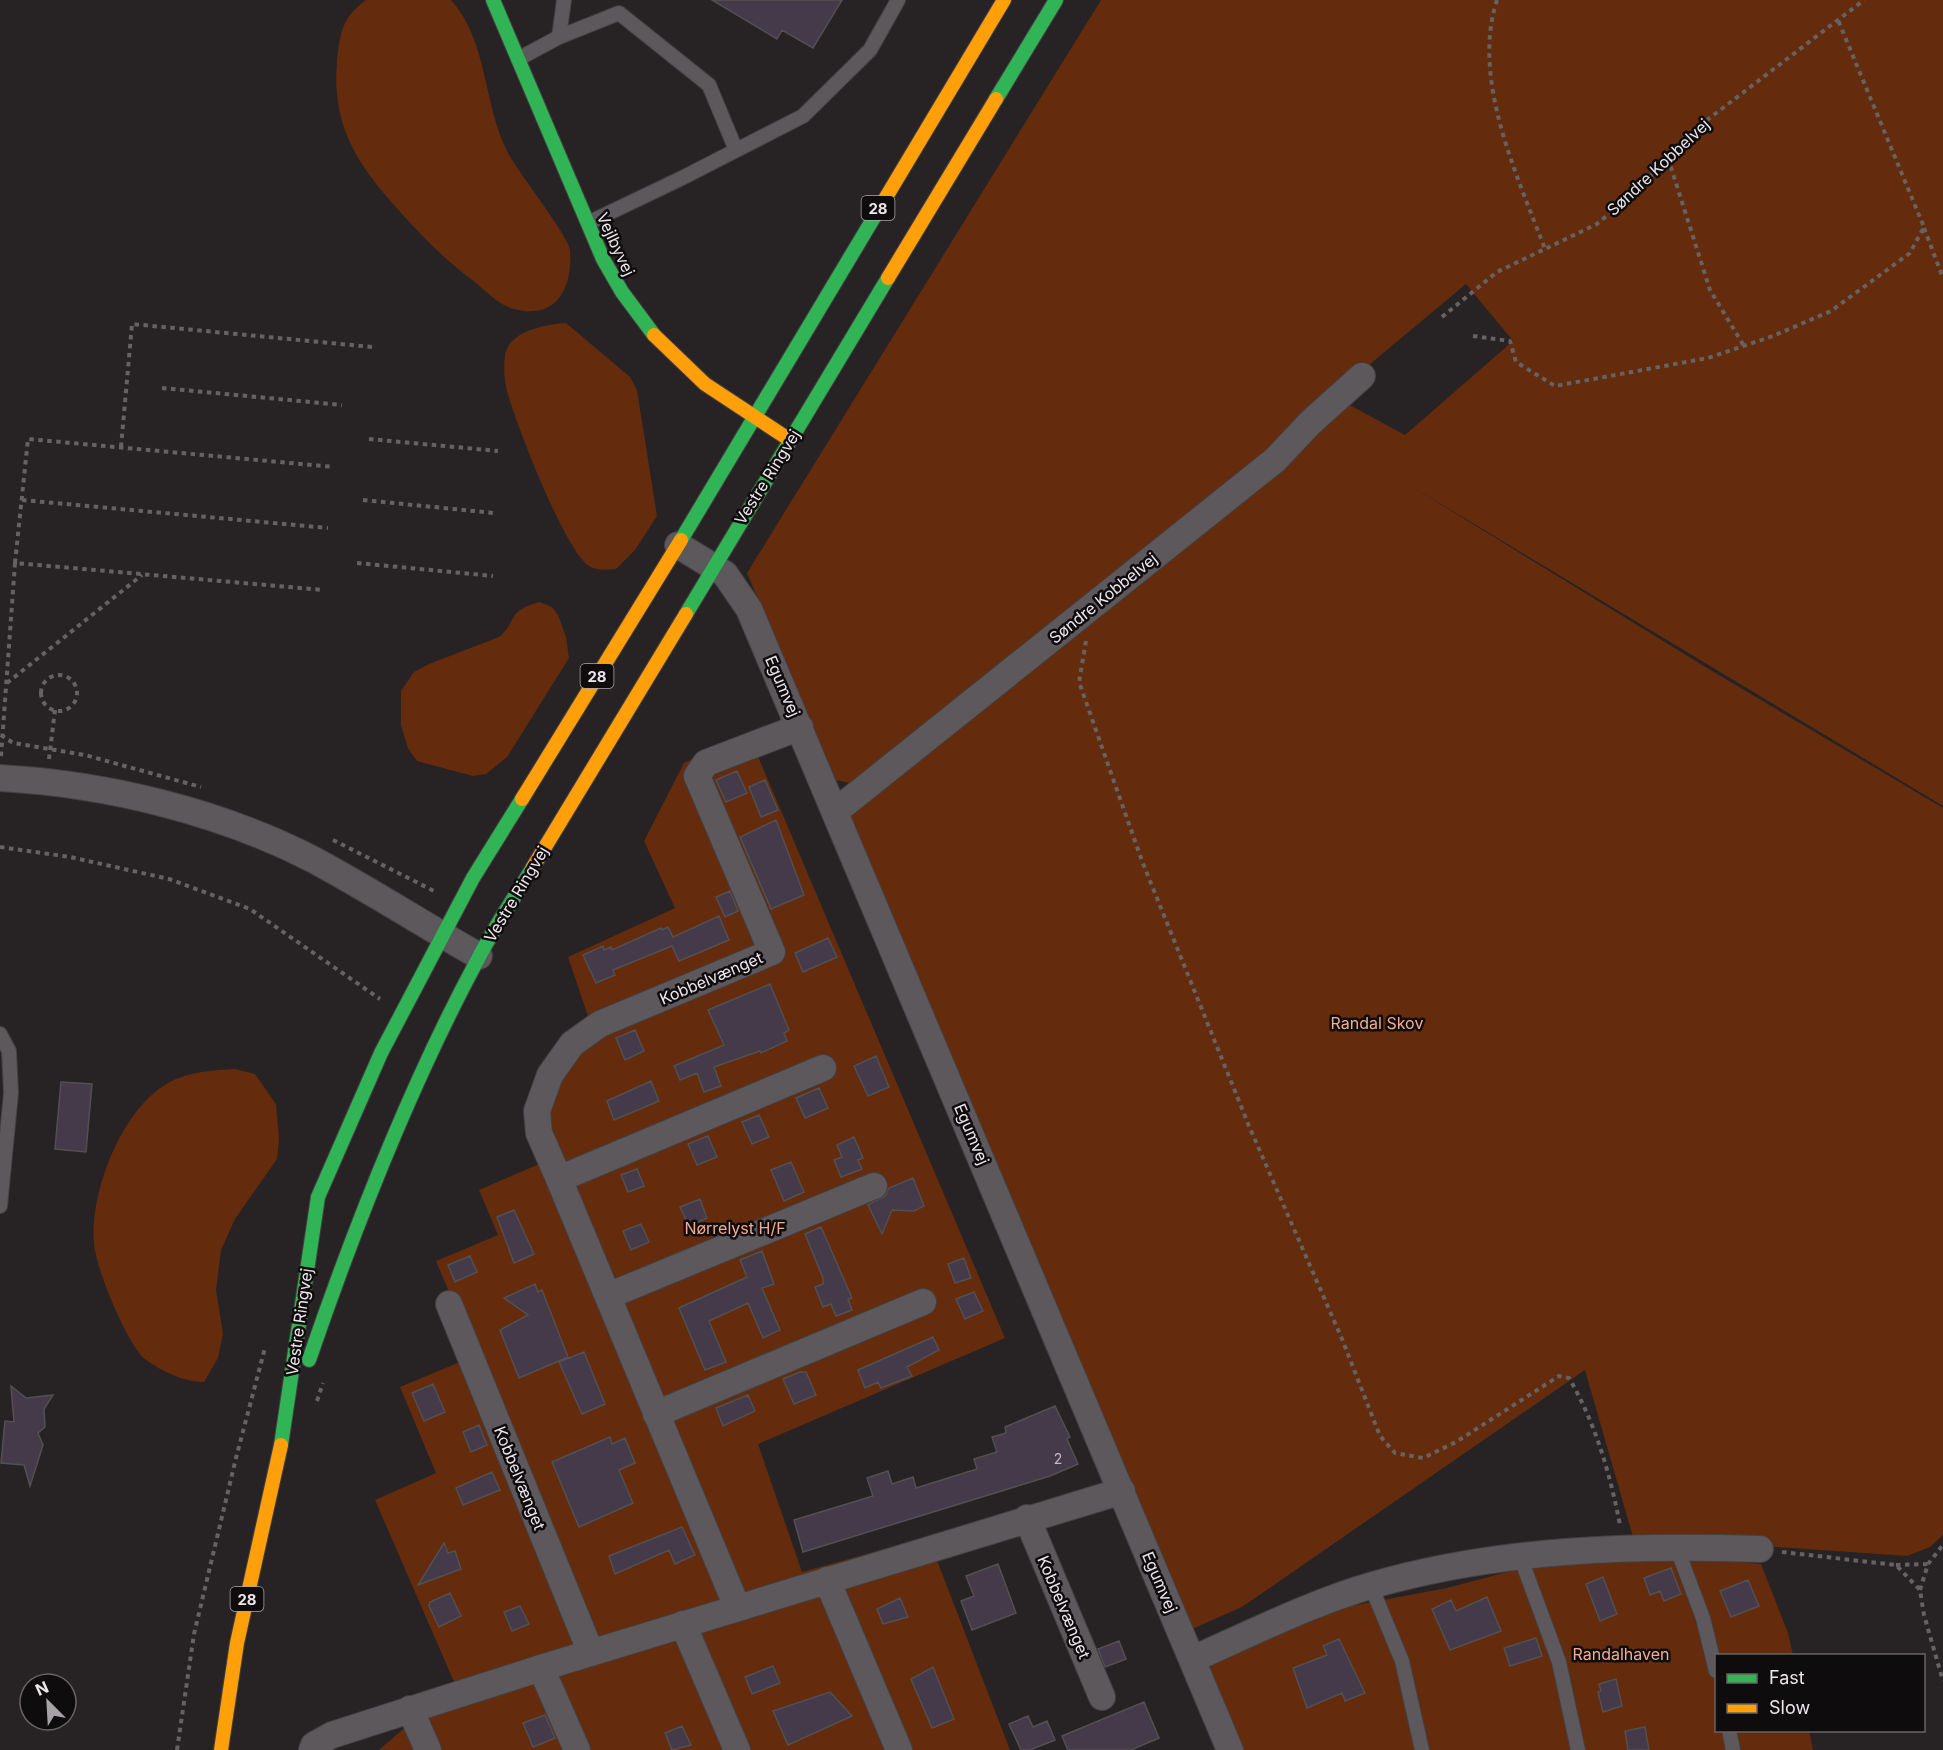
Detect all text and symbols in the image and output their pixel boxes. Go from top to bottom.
street label: Søndre Kobbelvej [1602,114,1714,220]
road number: 28 [862,196,894,220]
street label: Vejlbyvej [593,209,639,279]
street label: Vestre Ringvej [730,426,804,528]
street label: Søndre Kobbelvej [1045,548,1161,648]
street label: Egumvej [761,652,805,720]
road number: 28 [580,664,614,688]
street label: Vestre Ringvej [480,843,552,945]
street label: Kobbelvænget [656,947,766,1009]
park label: Randal Skov [1331,1013,1423,1033]
street label: Egumvej [950,1100,994,1168]
park label: Nørrelyst H/F [684,1218,786,1238]
street label: Vestre Ringvej [282,1267,316,1377]
street label: Kobbelvænget [490,1423,550,1533]
house number: 2 [1054,1450,1062,1467]
street label: Egumvej [1138,1548,1182,1616]
street label: Kobbelvænget [1033,1552,1095,1662]
road number: 28 [230,1587,264,1611]
park label: Randalhaven [1573,1644,1669,1664]
legend [1715,1654,1925,1732]
text: Fast [1769,1667,1805,1688]
north arrow [18,1672,78,1732]
text: N [32,1677,52,1700]
text: Slow [1769,1697,1810,1718]

